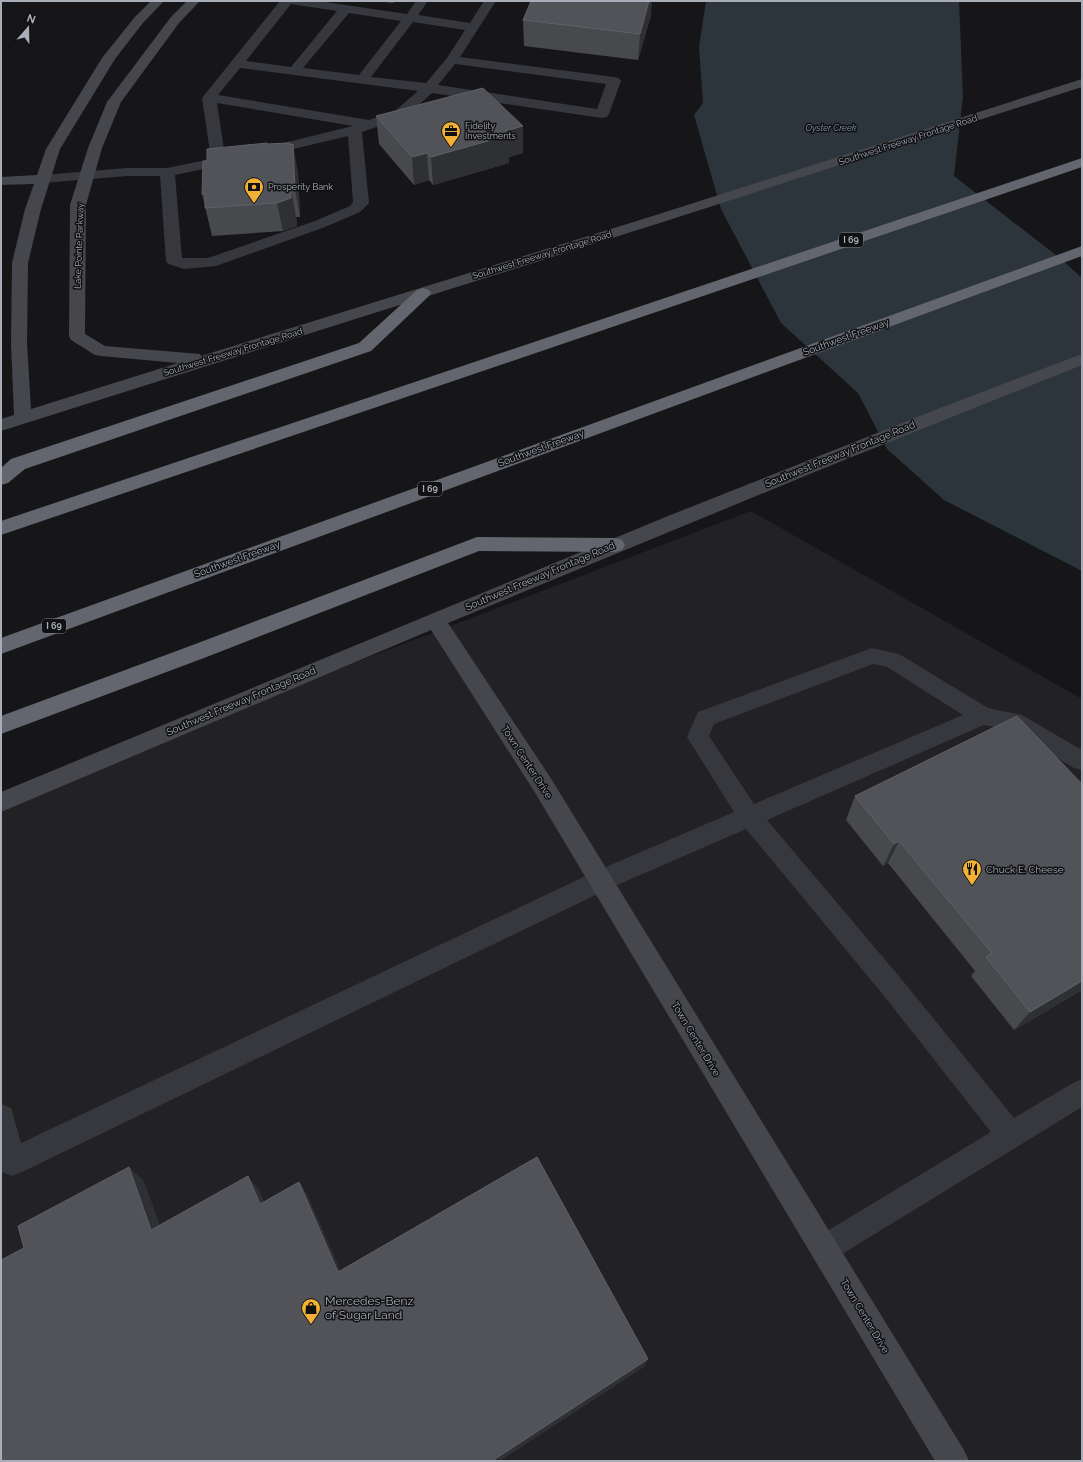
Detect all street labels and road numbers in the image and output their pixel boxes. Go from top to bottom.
street label: Southwest Freeway Frontage Road [838,113,979,167]
street label: Lake Pointe Parkway [73,203,86,289]
street label: Southwest Freeway Frontage Road [471,229,613,281]
road number: I 69 [839,233,863,247]
street label: Southwest Freeway [801,316,891,358]
street label: Southwest Freeway Frontage Road [162,326,304,378]
street label: Southwest Freeway Frontage Road [763,419,917,489]
street label: Southwest Freeway [496,427,586,469]
road number: I 69 [418,482,442,496]
street label: Southwest Freeway [192,538,282,580]
street label: Southwest Freeway Frontage Road [464,539,616,613]
road number: I 69 [42,619,66,633]
street label: Southwest Freeway Frontage Road [165,664,317,738]
street label: Town Center Drive [499,724,555,801]
street label: Town Center Drive [670,1000,723,1078]
street label: Town Center Drive [839,1277,892,1355]

